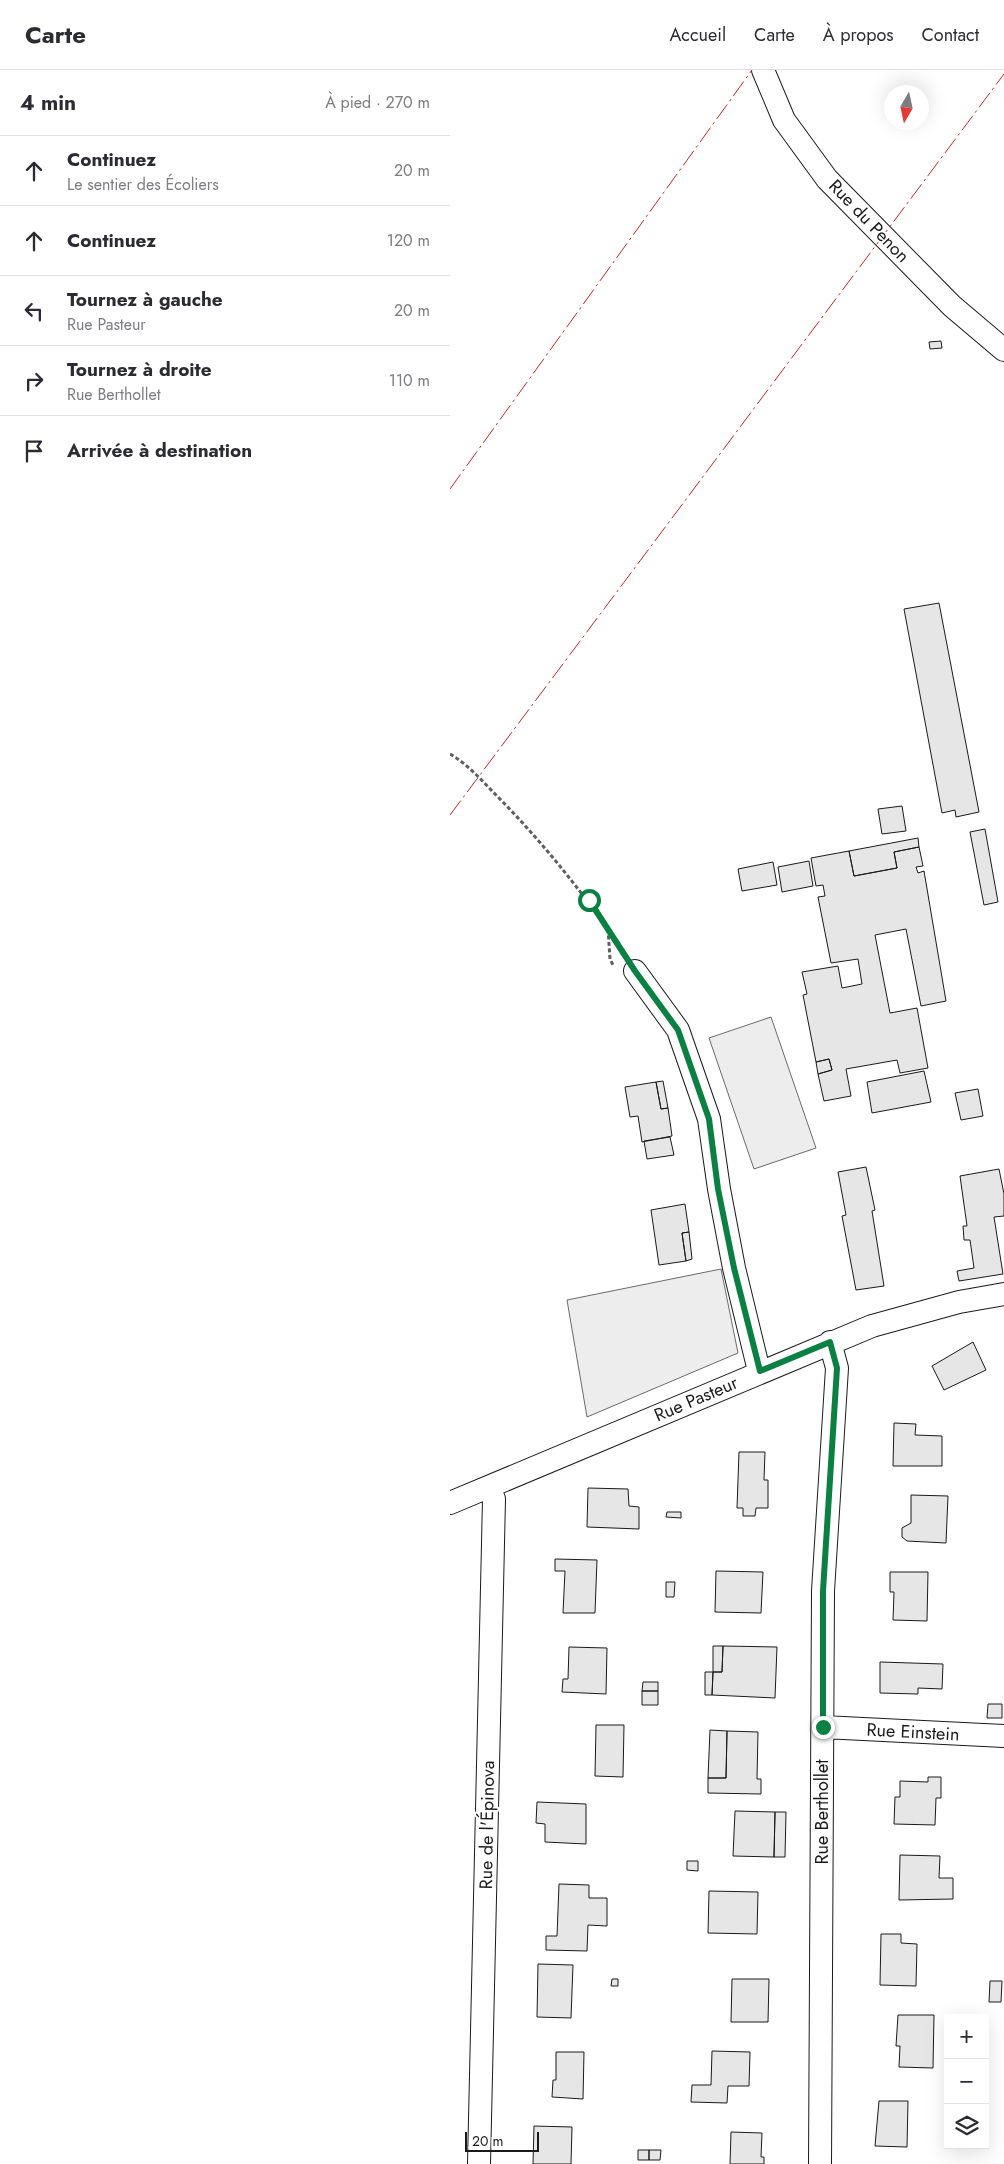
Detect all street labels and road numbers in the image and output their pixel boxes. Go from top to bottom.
street label: Rue du Penon [823,174,915,268]
street label: Rue Pasteur [650,1369,743,1428]
street label: Rue Einstein [866,1717,960,1747]
street label: Rue Berthollet [809,1759,835,1865]
street label: Rue de l'Épinova [473,1760,501,1890]

